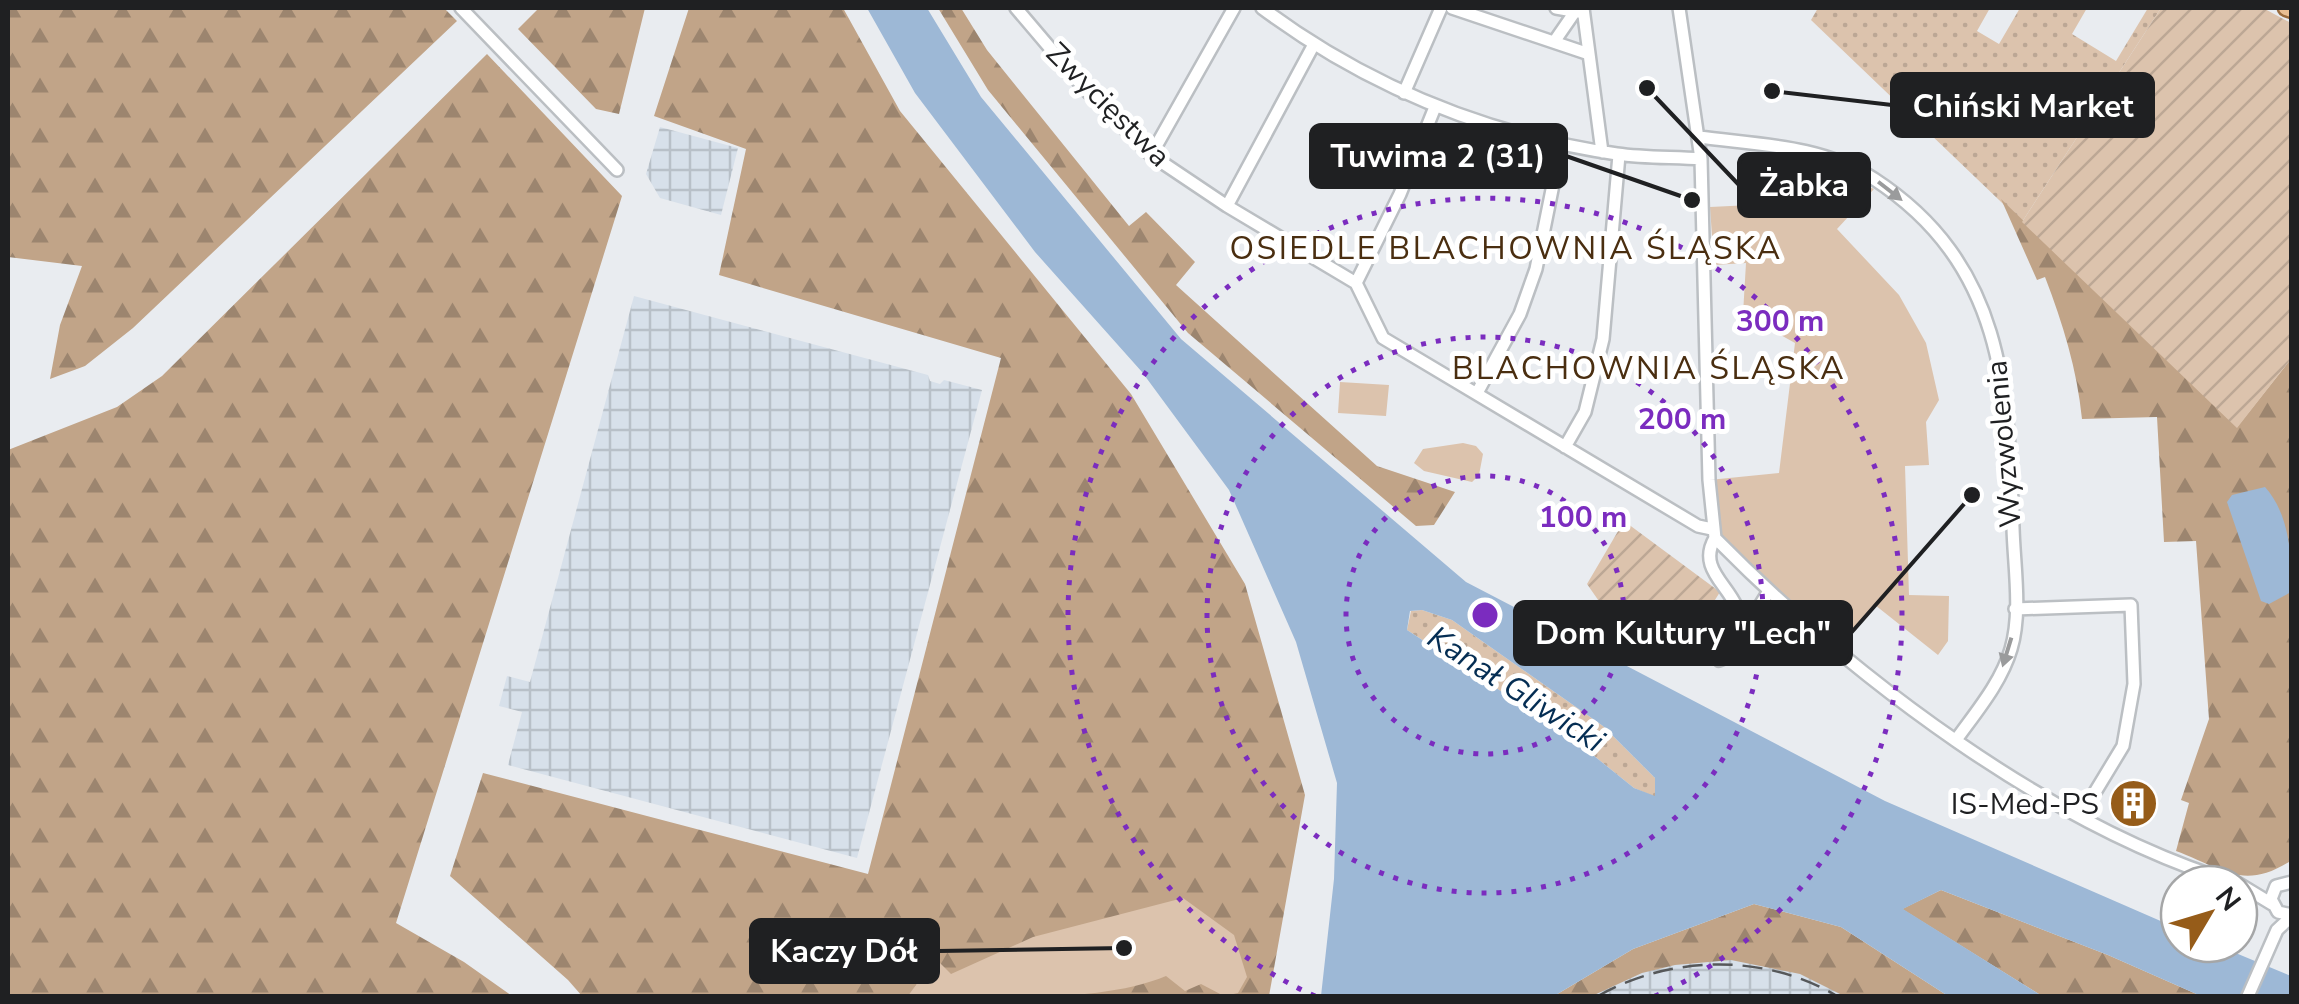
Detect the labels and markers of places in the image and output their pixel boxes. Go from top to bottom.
callout: Chiński Market [1892,74,2153,136]
callout: Tuwima 2 (31) [1311,125,1566,187]
callout: Żabka [1739,154,1869,216]
centre of rings [1467,597,1503,633]
callout: Dom Kultury "Lech" [1515,602,1851,664]
building icon: IS-Med-PS [2108,778,2160,830]
place label: IS-Med-PS [1951,784,2099,825]
callout: Kaczy Dół [751,920,938,982]

